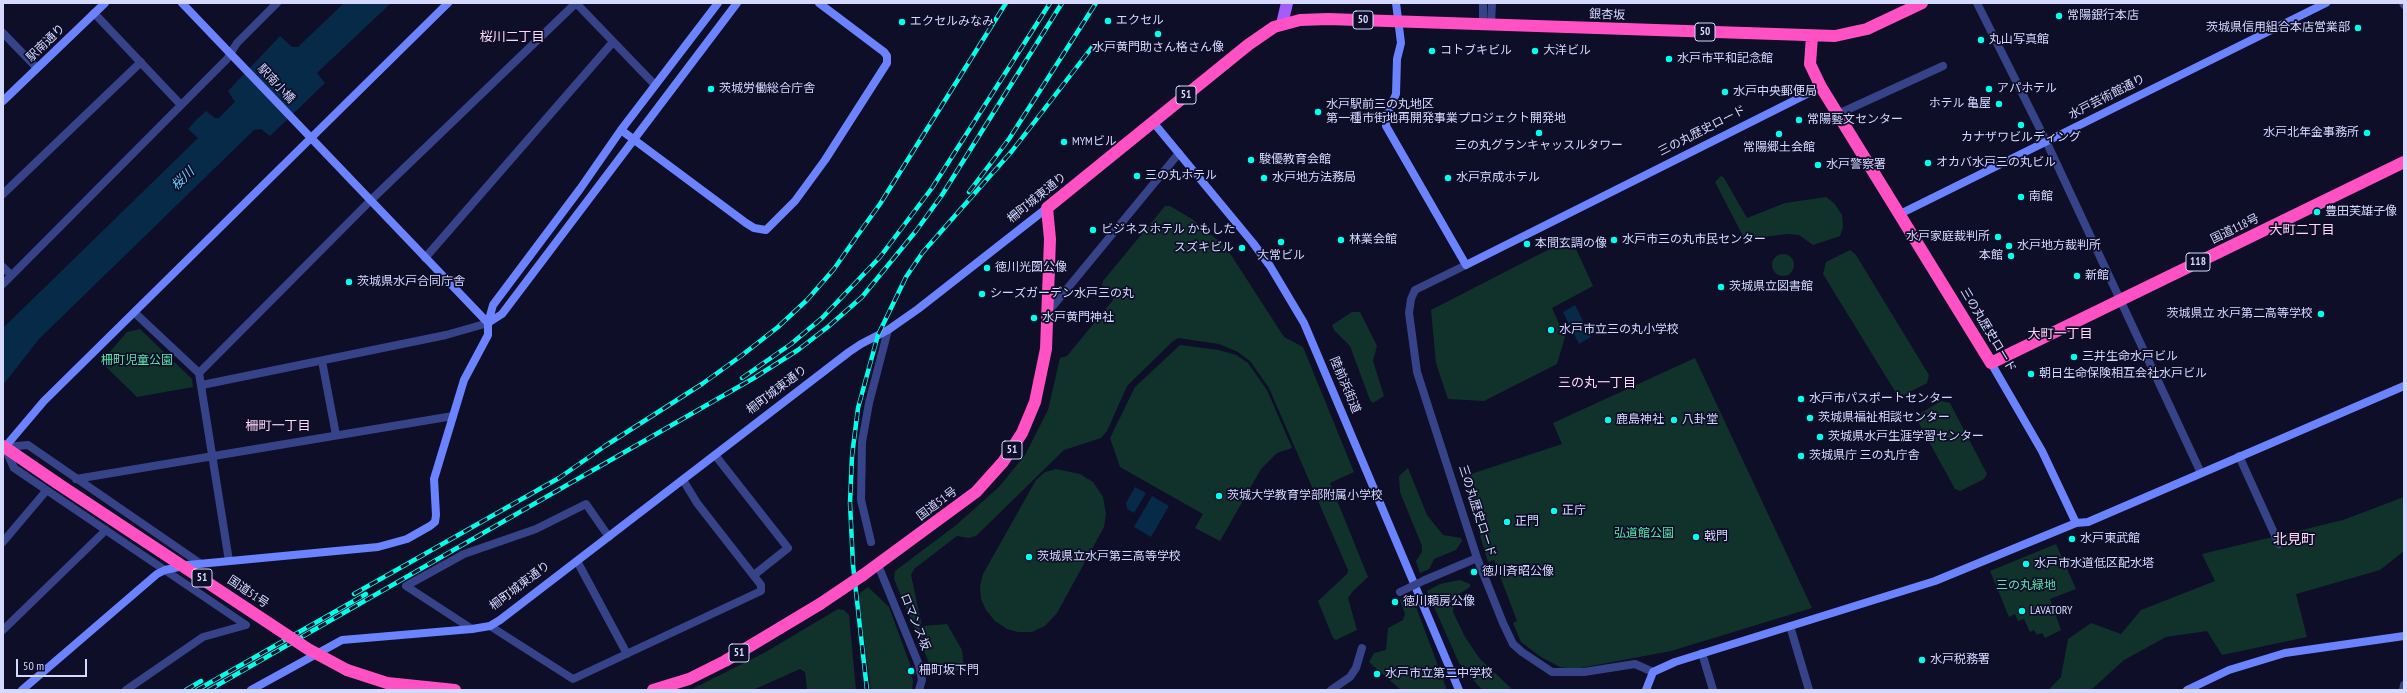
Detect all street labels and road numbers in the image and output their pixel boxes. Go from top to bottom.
street label: 銀杏坂 [1589,7,1625,23]
road number: 50 [1353,11,1373,29]
street label: 駅南通り [24,21,68,65]
road number: 50 [1695,23,1715,41]
street label: 駅南小橋 [254,62,298,106]
street label: 水戸芸術館通り [2066,72,2148,122]
road number: 51 [1176,86,1196,104]
street label: 三の丸歴史ロード [1656,103,1748,159]
street label: 柵町城東通り [1004,170,1070,226]
street label: 国道118号 [2208,211,2262,247]
road number: 118 [2186,253,2210,271]
street label: 三の丸歴史ロード [1957,285,2019,375]
street label: 陸前浜街道 [1327,355,1363,415]
street label: 柵町城東通り [744,363,810,417]
road number: 51 [1002,441,1022,459]
street label: 三の丸歴史ロード [1455,463,1499,559]
street label: 国道51号 [914,484,960,524]
street label: 柵町城東通り [487,559,553,613]
road number: 51 [192,569,212,587]
street label: 国道51号 [225,573,271,611]
street label: ロマンス坂 [897,591,933,653]
road number: 51 [729,644,749,662]

